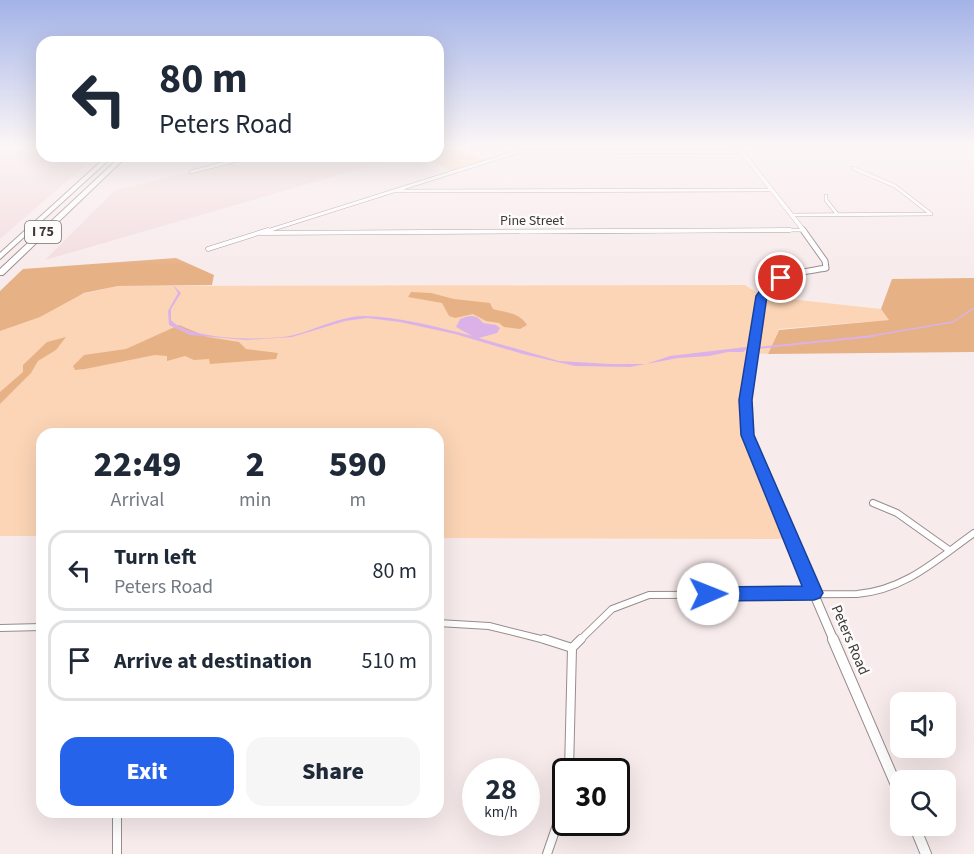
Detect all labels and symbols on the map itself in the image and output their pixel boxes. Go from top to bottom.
street label: Pine Street [500,211,564,231]
road number: I 75 [25,221,61,243]
pin [755,252,806,303]
position arrow [676,562,740,626]
street label: Peters Road [826,602,874,678]
speed limit sign: 30 [552,758,630,836]

